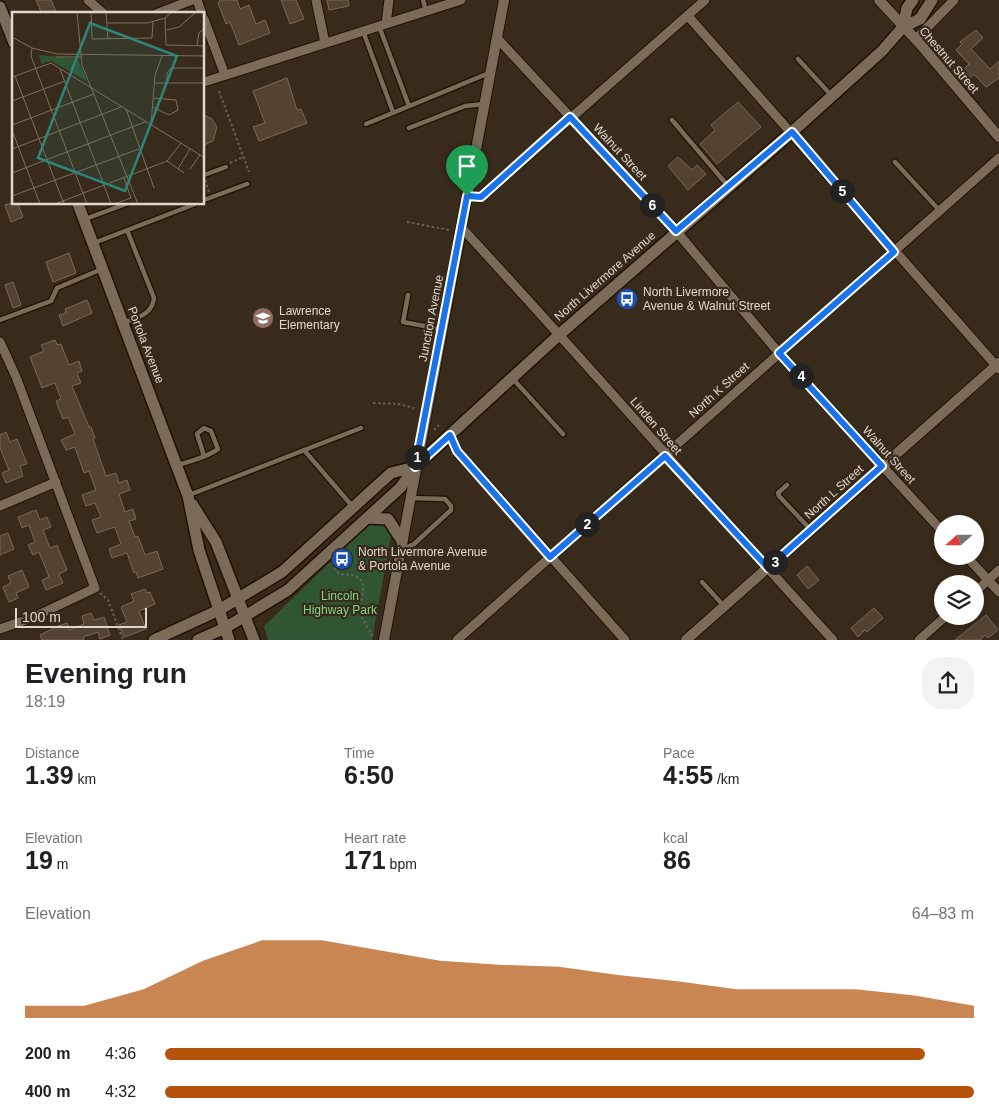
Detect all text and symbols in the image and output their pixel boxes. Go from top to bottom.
inset map [12,12,205,205]
street label: Chestnut Street [916,24,982,97]
street label: Walnut Street [590,121,650,184]
pin [446,145,488,196]
icon: arrive [453,152,481,180]
pin: 5 [830,178,854,204]
text: 5 [839,183,846,199]
pin: 6 [640,192,664,218]
text: 6 [649,197,656,213]
street label: North Livermore Avenue [552,228,659,324]
street label: Junction Avenue [416,273,446,362]
place label: North Livermore Avenue & Walnut Street [643,285,771,313]
bus stop icon: North Livermore Avenue & Walnut Street [615,287,639,311]
place label: Lawrence Elementary [279,304,340,332]
street label: Portola Avenue [125,305,167,386]
school or university icon: Lawrence Elementary [251,306,275,330]
street label: North K Street [686,359,752,421]
pin: 4 [788,364,814,388]
text: 4 [798,368,805,384]
street label: Linden Street [627,394,685,458]
street label: Walnut Street [860,423,919,487]
pin: 1 [404,444,430,470]
text: 1 [414,449,421,465]
street label: North L Street [802,462,867,522]
pin: 2 [574,512,600,536]
north arrow [934,515,984,565]
map controls [934,515,984,625]
text: 2 [584,516,591,532]
place label: North Livermore Avenue & Portola Avenue [358,545,488,573]
bus stop icon: North Livermore Avenue & Portola Avenue [330,547,354,571]
pin: 3 [762,550,788,574]
text: 3 [772,554,779,570]
button: layers [934,575,984,625]
park label: Lincoln Highway Park [303,589,378,617]
scale bar [15,605,148,628]
text: 100 m [22,609,61,625]
button: share [922,657,974,709]
text: Evening run [25,658,187,689]
text: 18:19 [25,693,65,710]
text: Distance [25,745,79,761]
text: Time [344,745,375,761]
text: Pace [663,745,695,761]
text: 1.39 [25,761,74,789]
text: 6:50 [344,761,394,789]
text: 4:55 [663,761,713,789]
text: km [74,771,96,787]
text: /km [713,771,740,787]
text: Elevation [25,830,83,846]
text: Heart rate [344,830,406,846]
text: kcal [663,830,688,846]
text: 19 [25,846,53,874]
text: 171 [344,846,386,874]
text: 86 [663,846,691,874]
text: m [53,856,68,872]
text: bpm [386,856,417,872]
text: Elevation [25,905,91,922]
text: 64–83 m [912,905,974,922]
text: 200 m [25,1045,70,1062]
text: 4:36 [105,1045,136,1062]
text: 400 m [25,1083,70,1100]
text: 4:32 [105,1083,136,1100]

